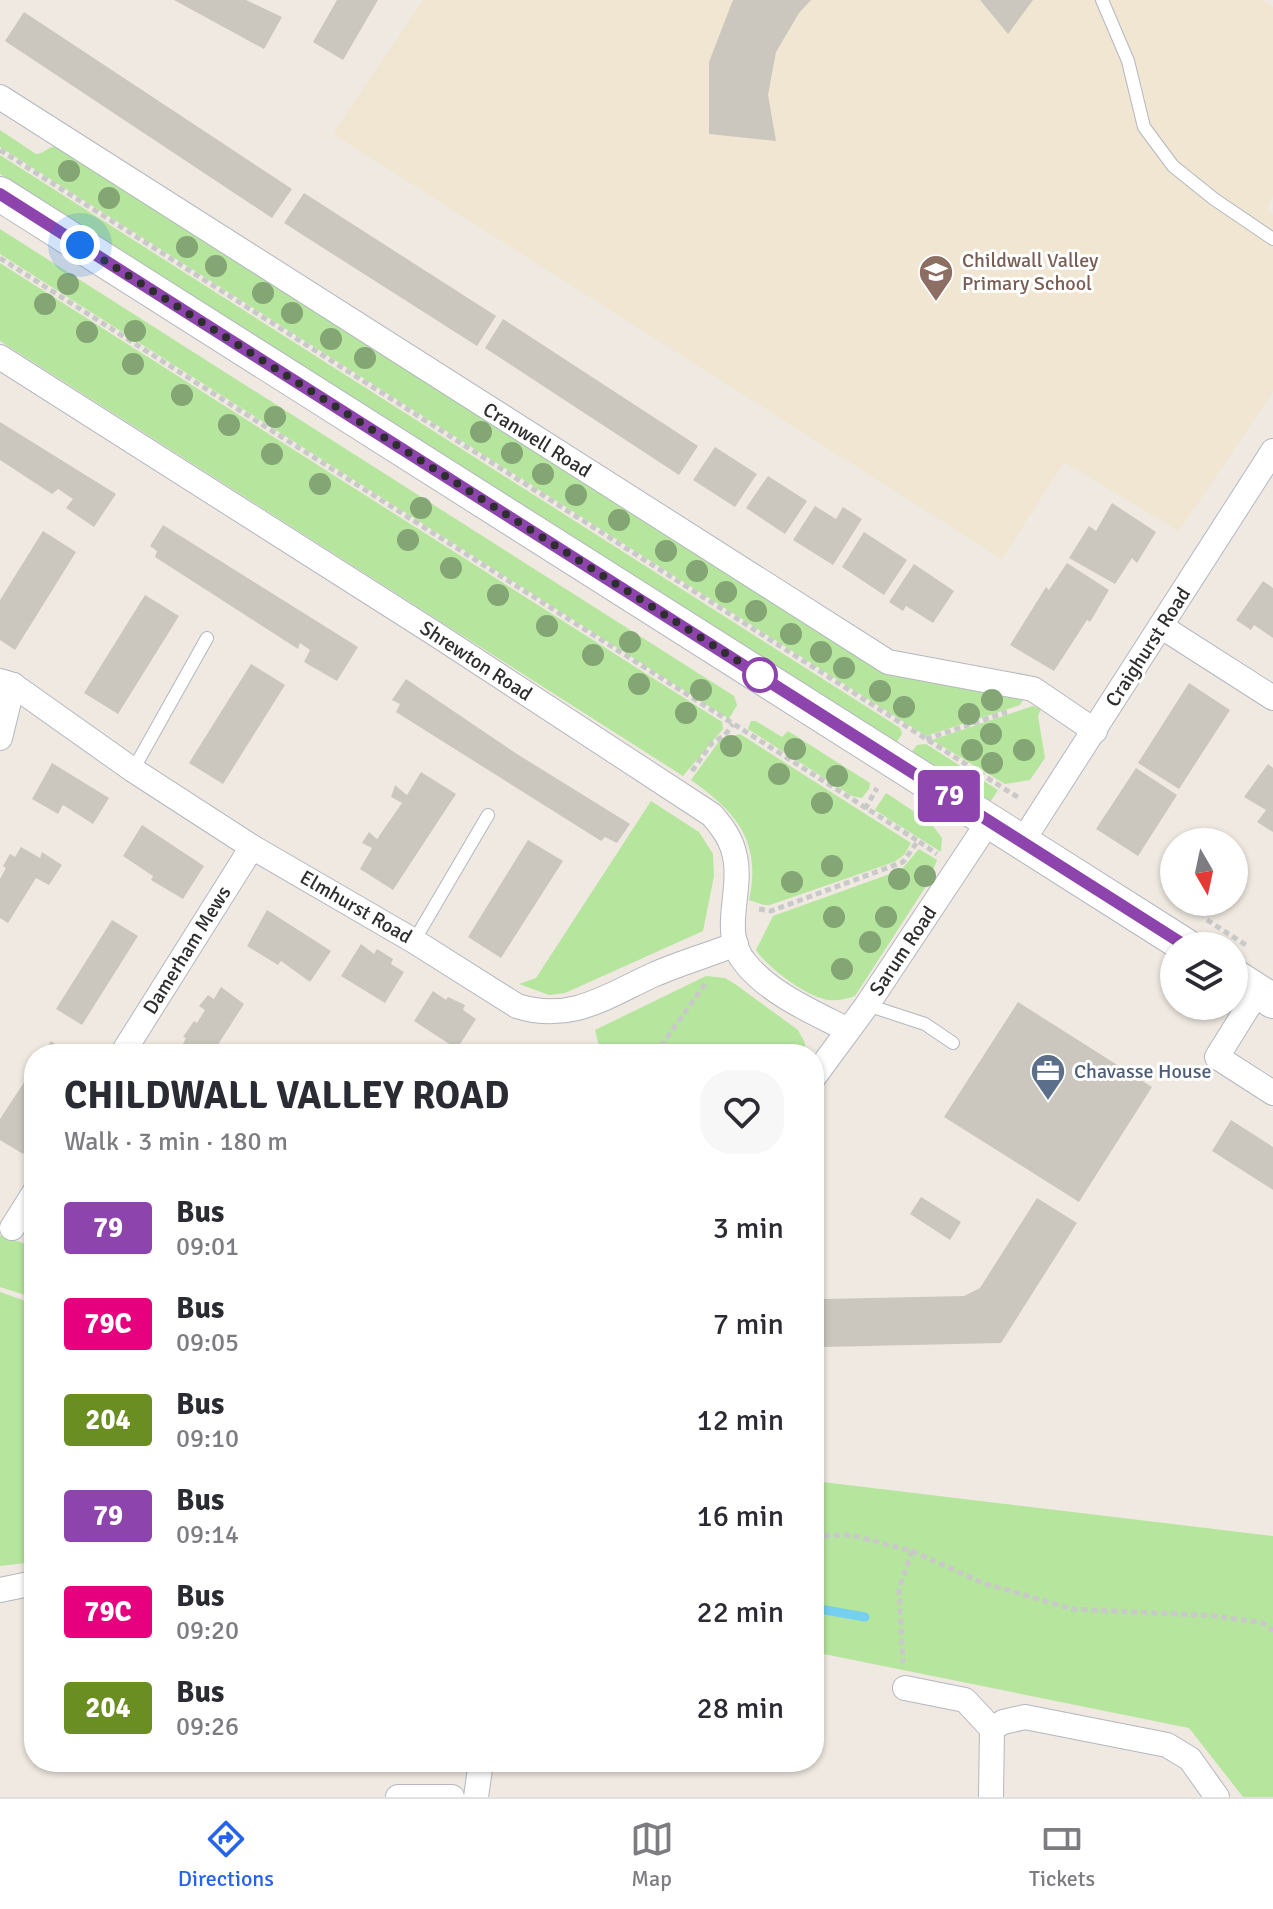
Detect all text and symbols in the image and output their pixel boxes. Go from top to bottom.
your location [60,225,100,265]
place label: Childwall Valley Primary School [962,248,1099,296]
school or university icon: Childwall Valley Primary School [917,253,955,303]
street label: Cranwell Road [478,397,596,483]
street label: Craighurst Road [1100,582,1196,712]
street label: Shrewton Road [415,615,537,707]
unlabelled marker [743,658,777,692]
line badge: 79 [913,770,985,822]
text: 79 [934,779,964,813]
north arrow [1160,828,1248,916]
map controls [1160,828,1248,1020]
street label: Elmhurst Road [296,865,416,949]
street label: Damerham Mews [138,881,237,1019]
street label: Sarum Road [864,901,942,1001]
button: layers [1160,932,1248,1020]
office icon: Chavasse House [1029,1052,1067,1102]
place label: Chavasse House [1074,1059,1212,1084]
button: heart [700,1070,784,1154]
text: CHILDWALL VALLEY ROAD [64,1072,509,1119]
text: Walk · 3 min · 180 m [64,1126,288,1158]
text: Bus [176,1194,224,1231]
text: 3 min [713,1210,784,1247]
text: 79 [93,1211,123,1245]
text: 09:01 [176,1231,239,1263]
text: Bus [176,1290,224,1327]
text: 7 min [713,1306,784,1343]
text: 79C [84,1307,132,1341]
text: 09:05 [176,1327,239,1359]
text: Bus [176,1386,224,1423]
text: 12 min [697,1402,784,1439]
text: 204 [85,1403,131,1437]
text: 09:10 [176,1423,239,1455]
text: Bus [176,1482,224,1519]
text: 16 min [697,1498,784,1535]
text: 79 [93,1499,123,1533]
text: 09:14 [176,1519,239,1551]
text: Bus [176,1578,224,1615]
text: 22 min [697,1594,784,1631]
text: 79C [84,1595,132,1629]
text: 09:20 [176,1615,239,1647]
text: Bus [176,1674,224,1711]
text: 28 min [697,1690,784,1727]
text: 204 [85,1691,131,1725]
text: 09:26 [176,1711,239,1743]
tab: Directions [178,1817,274,1892]
tab: Map [630,1817,674,1892]
tab: Tickets [1029,1817,1095,1892]

